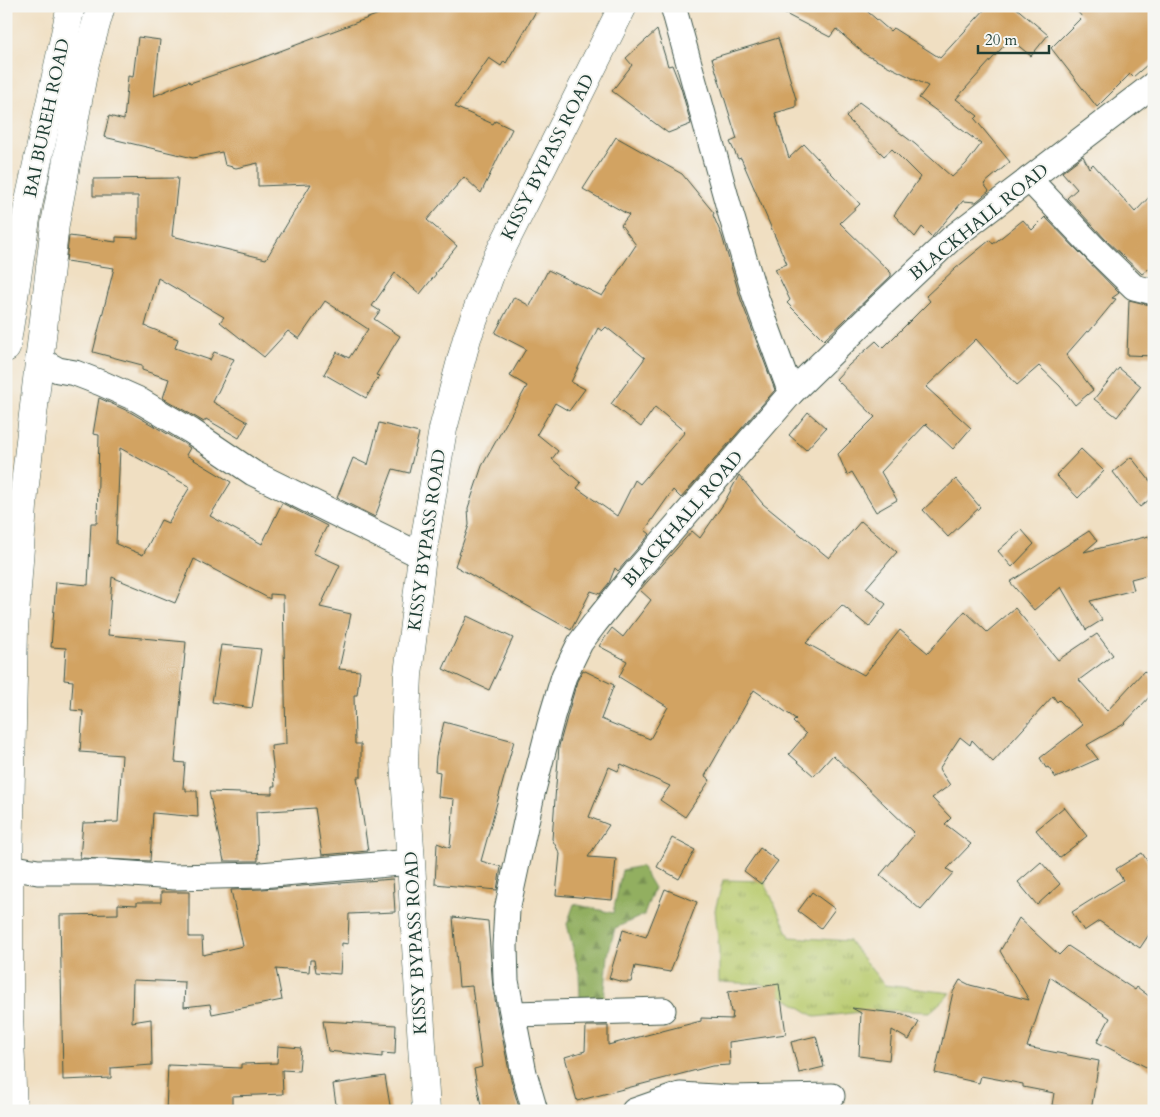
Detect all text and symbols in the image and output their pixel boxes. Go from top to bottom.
scale bar [978,22,1049,54]
text: 20 m [985,30,1017,50]
street label: BAI BUREH ROAD [18,36,76,200]
street label: KISSY BYPASS ROAD [495,70,601,244]
street label: BLACKHALL ROAD [904,158,1054,286]
street label: BLACKHALL ROAD [617,446,749,592]
street label: KISSY BYPASS ROAD [402,448,452,632]
street label: KISSY BYPASS ROAD [399,851,433,1035]

